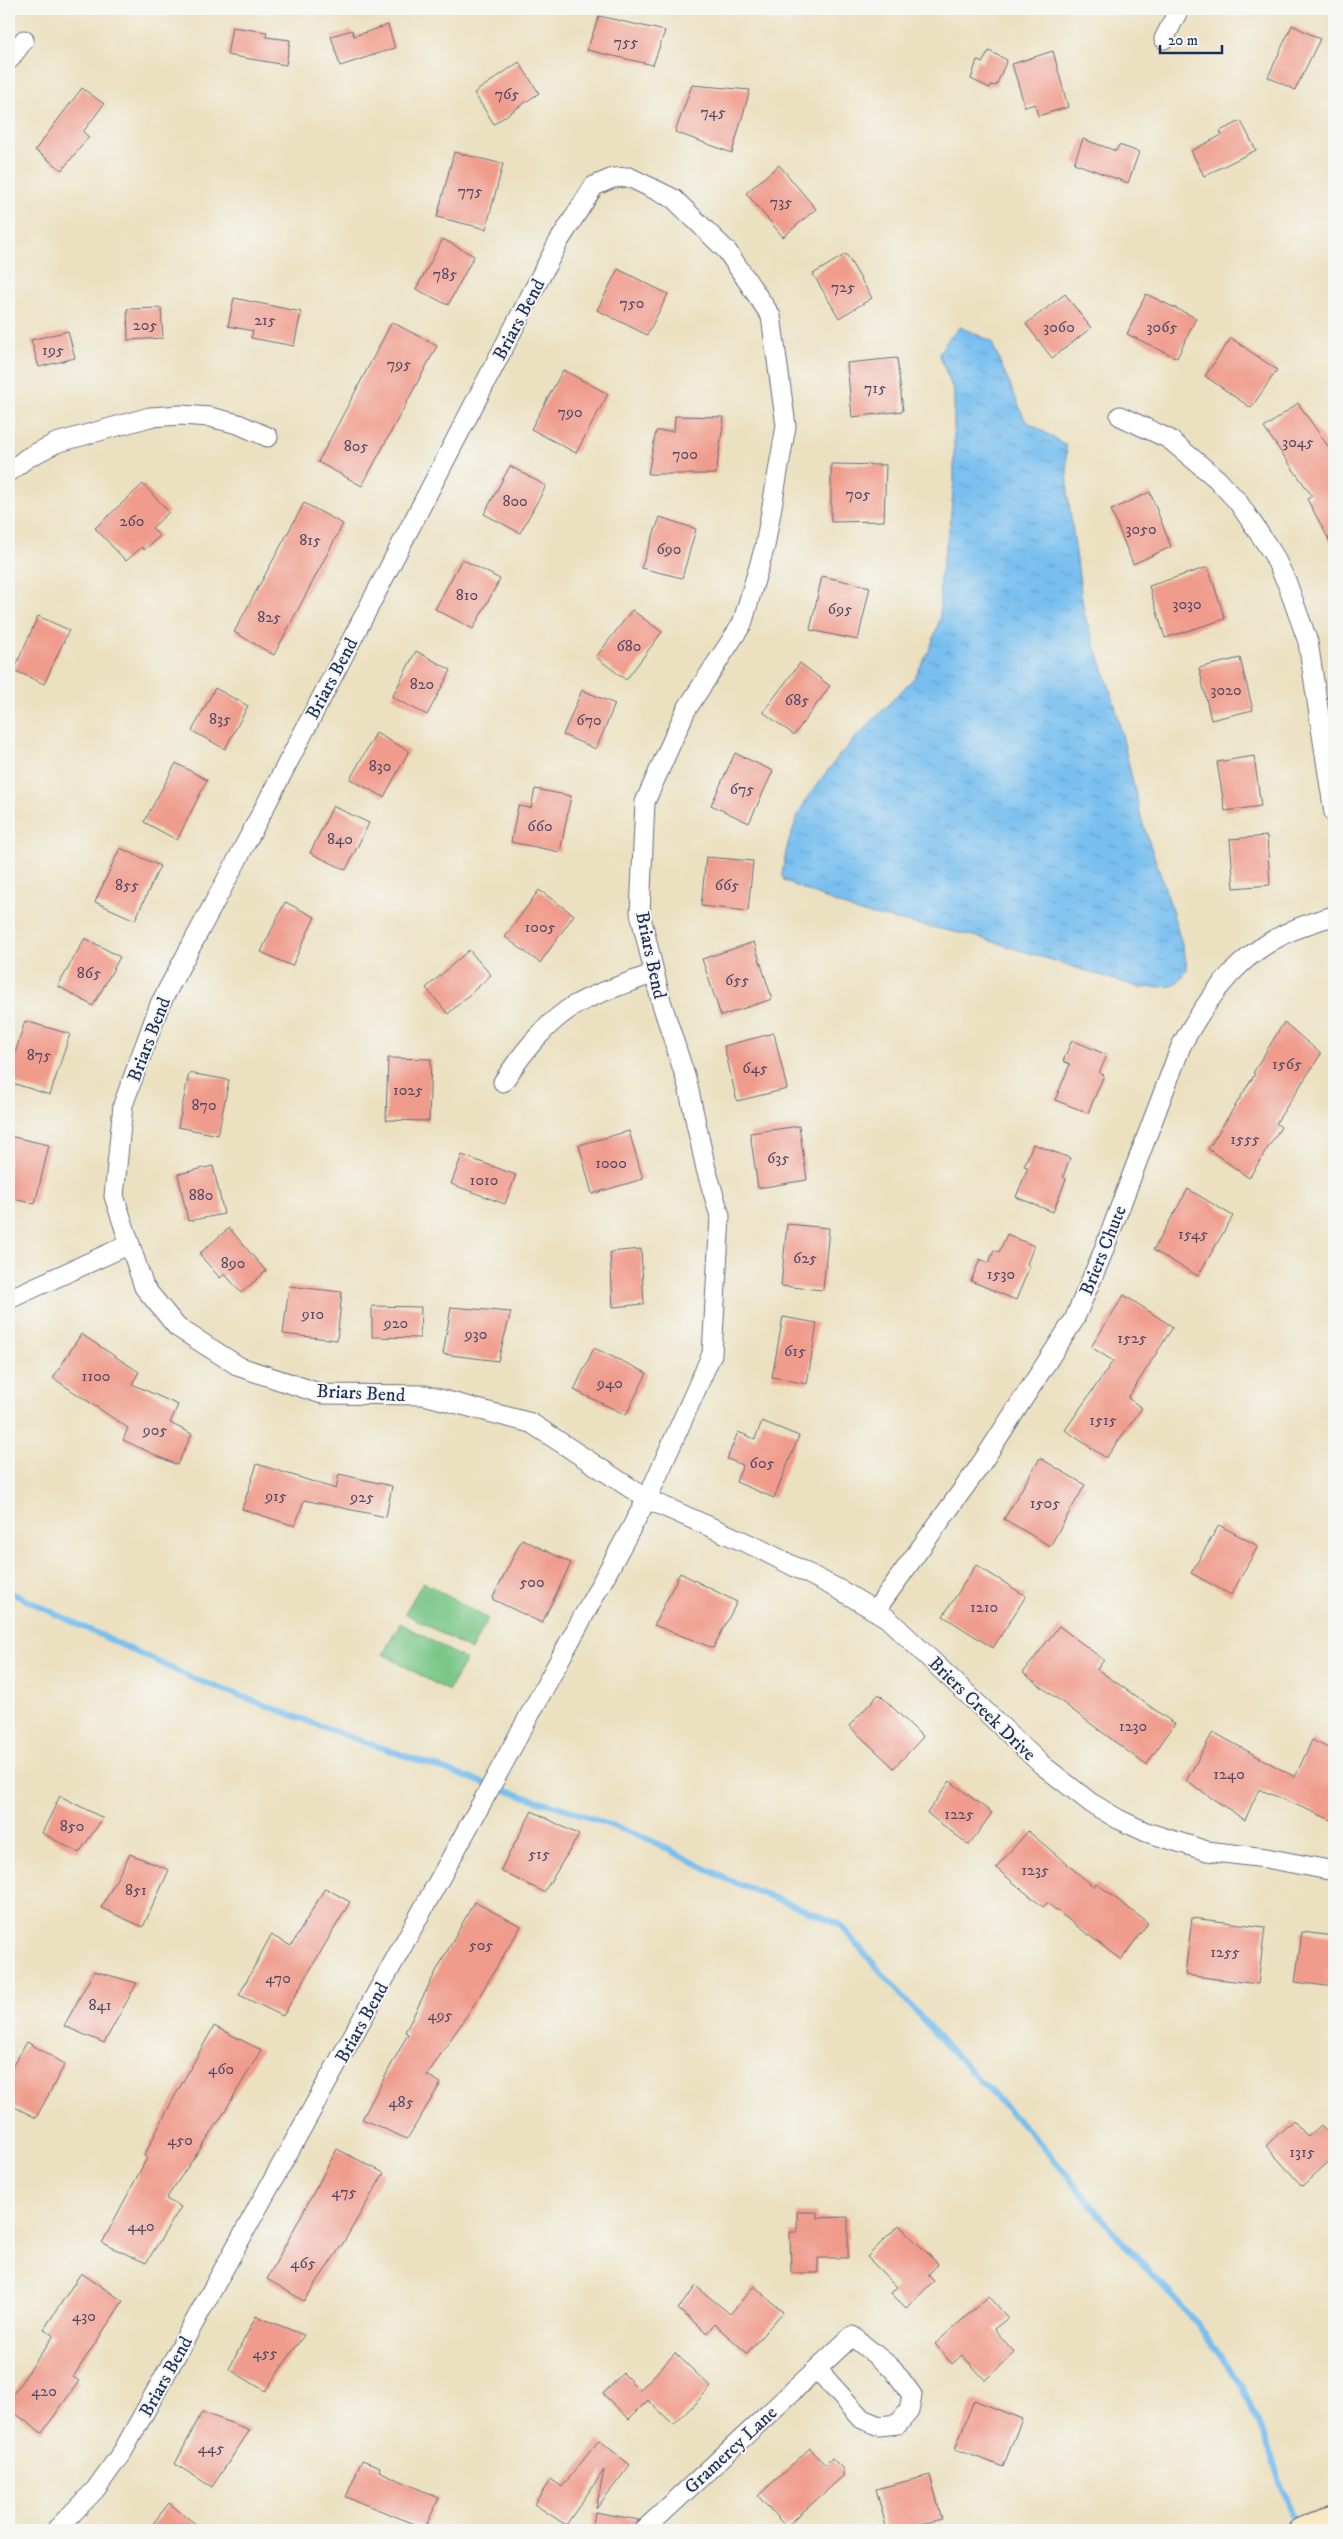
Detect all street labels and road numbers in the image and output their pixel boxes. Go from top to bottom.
street label: Briars Bend [488,275,551,364]
street label: Briars Bend [301,634,364,723]
street label: Briars Bend [630,910,671,1002]
street label: Briars Bend [123,994,176,1085]
street label: Briers Chute [1075,1202,1132,1299]
street label: Briars Bend [316,1380,406,1407]
street label: Briers Creek Drive [923,1652,1041,1766]
street label: Briars Bend [331,1978,394,2067]
street label: Briars Bend [135,2332,198,2421]
street label: Gramercy Lane [680,2401,782,2499]

